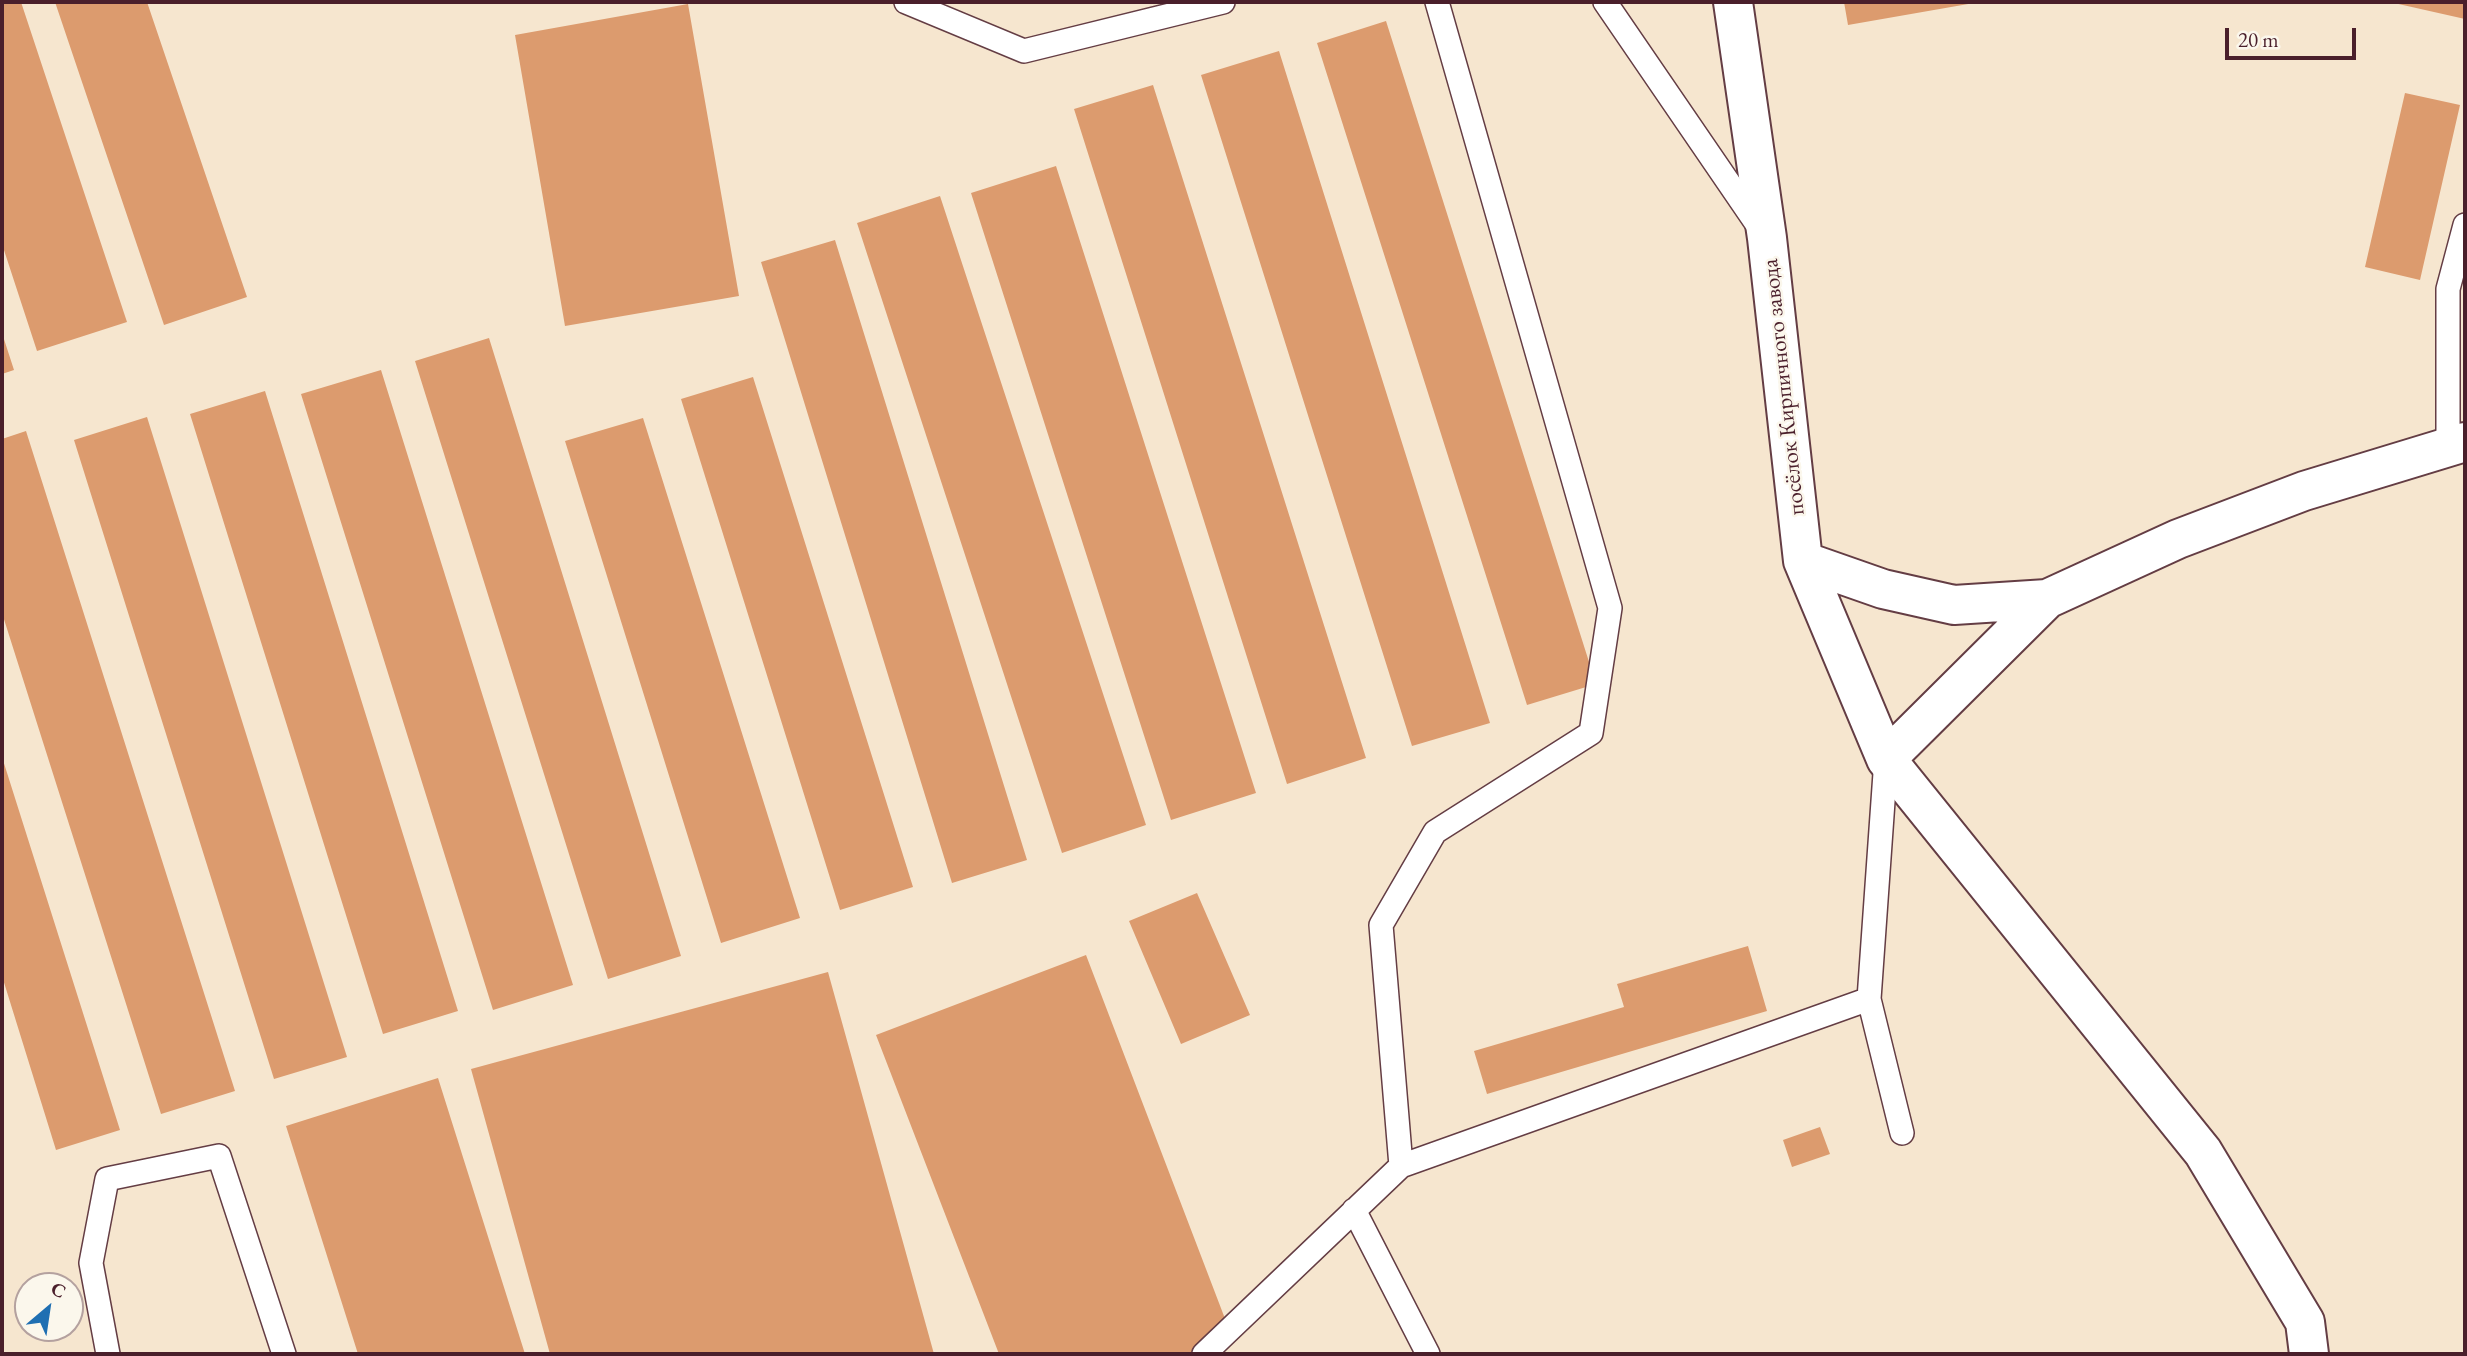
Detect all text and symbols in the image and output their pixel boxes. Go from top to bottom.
scale bar [2229,14,2360,58]
text: 20 m [2238,26,2279,53]
street label: посёлок Кирпичного завода [1757,257,1811,517]
north arrow [14,1272,84,1342]
text: С [46,1276,70,1304]

